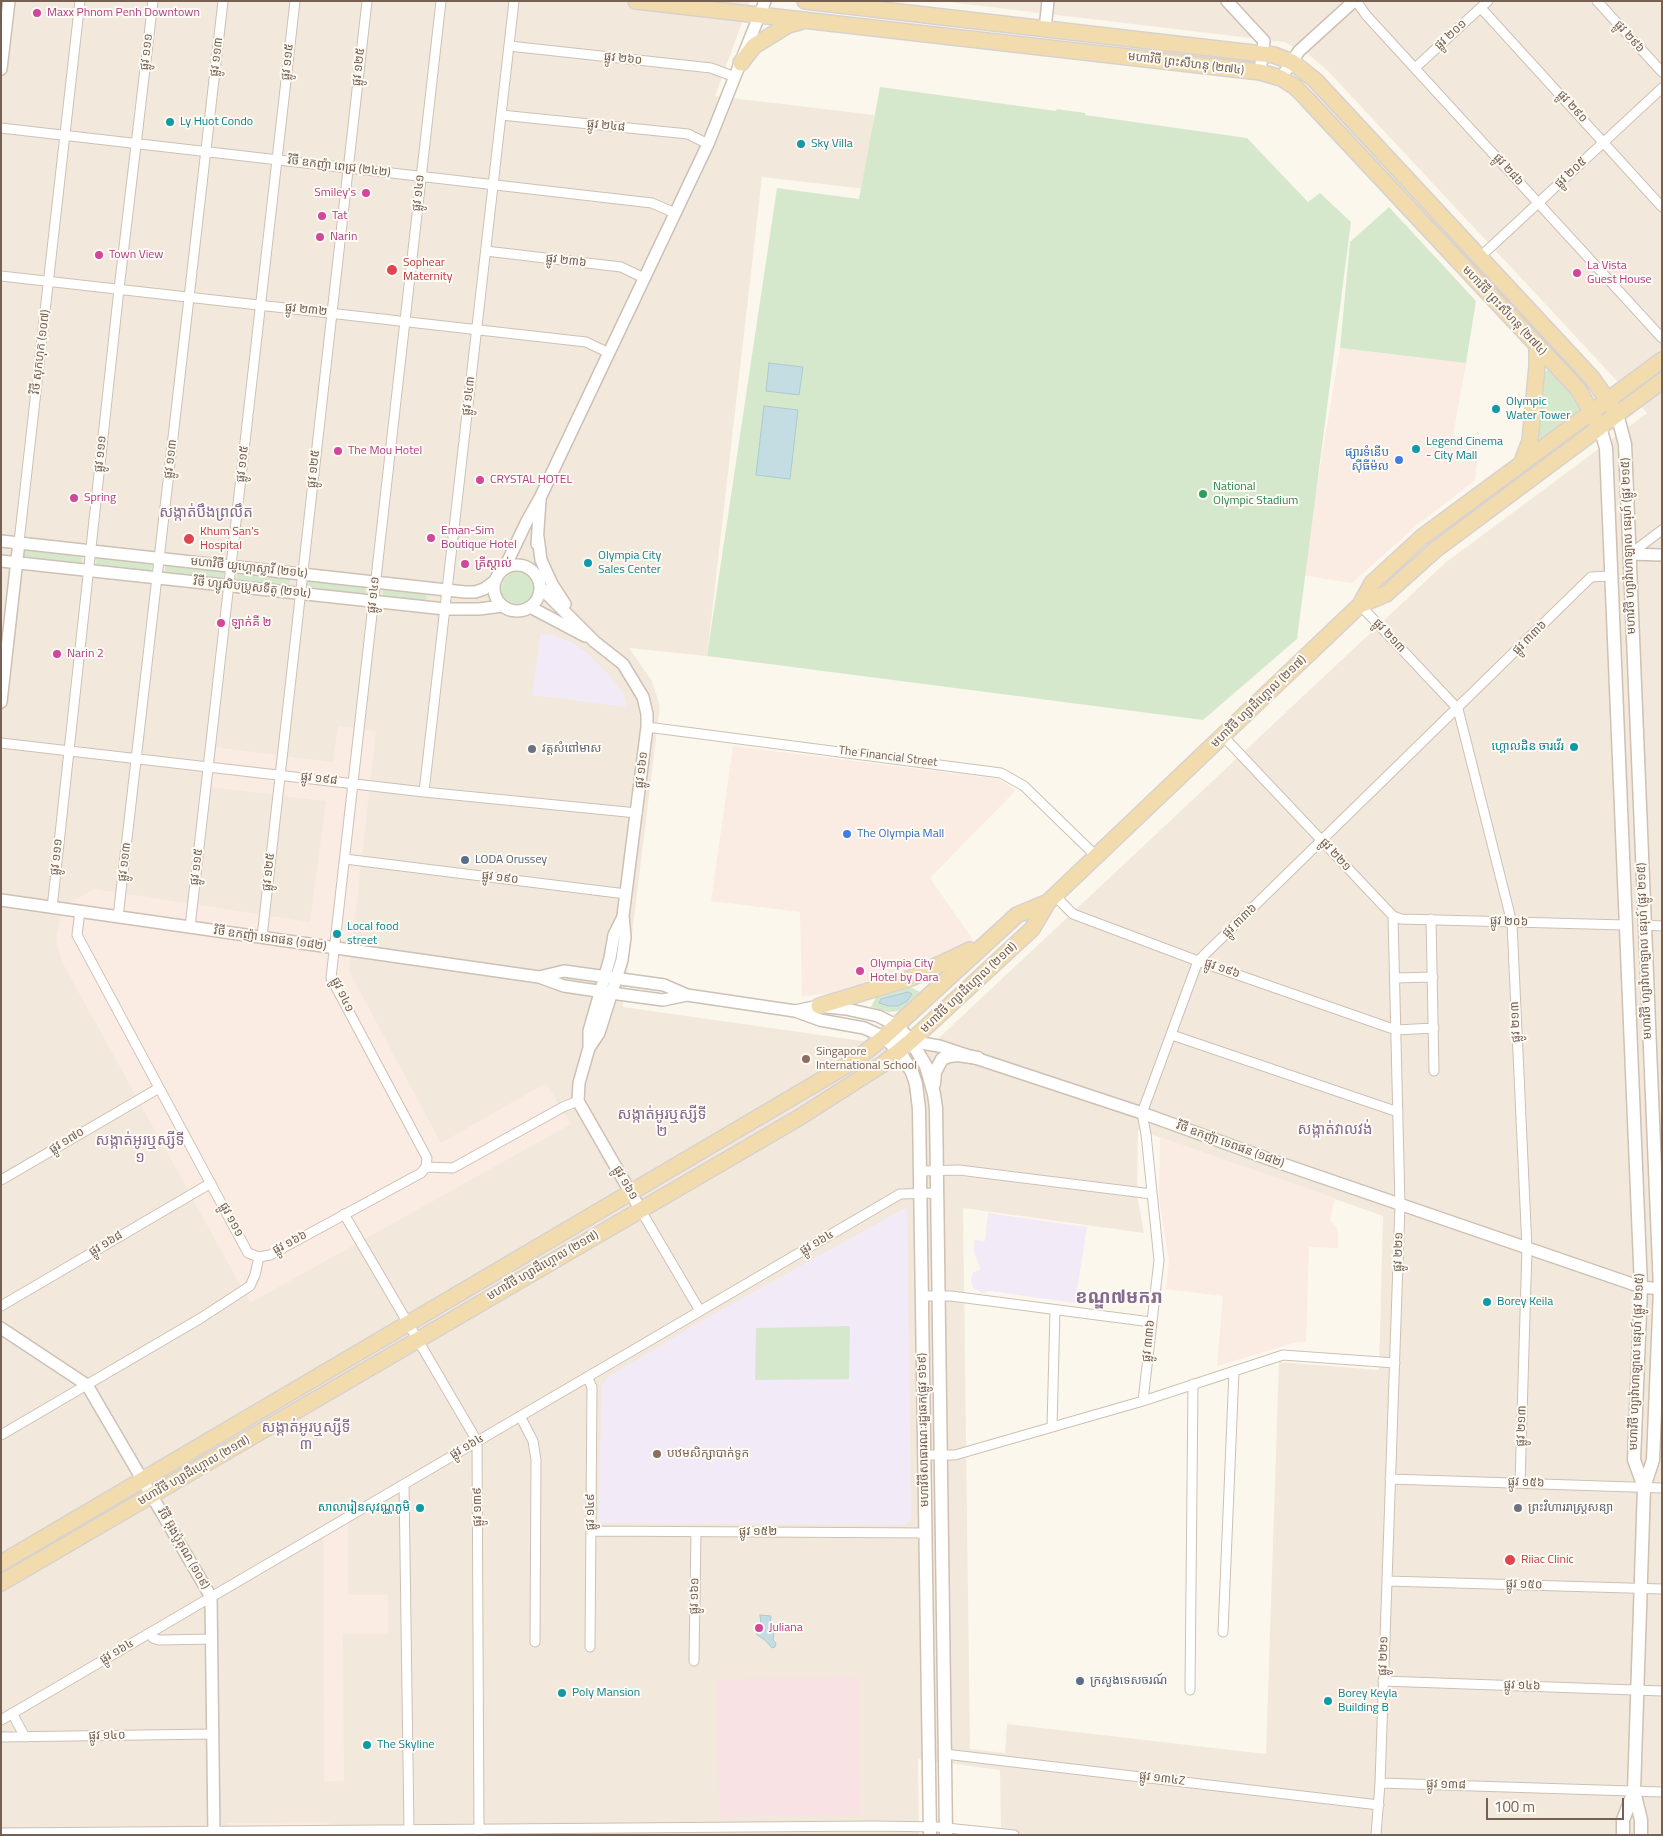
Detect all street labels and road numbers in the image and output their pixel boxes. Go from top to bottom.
street label: ផ្លូវ ២០១ [1432,17,1470,53]
street label: ផ្លូវ ២៩៦ [1611,18,1647,56]
street label: ផ្លូវ ១១១ [138,33,156,71]
street label: ផ្លូវ ១១៣ [207,36,227,78]
street label: ផ្លូវ ១១៥ [279,43,297,81]
street label: ផ្លូវ ១២៥ [350,47,368,87]
street label: ផ្លូវ ២៦០ [603,50,643,68]
street label: មហាវិថី ព្រះសីហនុ (២៧៤) [1127,50,1245,78]
street label: ផ្លូវ ២៩០ [1554,88,1590,126]
street label: ផ្លូវ ២៤៨ [586,117,626,135]
street label: ផ្លូវ ២៨៦ [1490,151,1526,189]
street label: វិថី ឧកញ៉ា ពេជ្រ (២៤២) [287,154,391,180]
street label: ផ្លូវ ២០៥ [1552,155,1590,191]
street label: ផ្លូវ ១៤១ [410,174,428,212]
street label: ផ្លូវ ២៣៦ [545,251,587,271]
street label: មហាវិថី ព្រះសីហនុ (២៧៤) [1459,263,1549,359]
street label: ផ្លូវ ២៣២ [284,301,328,319]
street label: វិថី សុកហុក (១០៧) [29,309,53,395]
street label: ផ្លូវ ១៤៣ [459,375,479,417]
street label: ផ្លូវ ១១១ [92,435,110,473]
street label: ផ្លូវ ១១៣ [161,438,181,480]
street label: ផ្លូវ ១១៥ [234,445,252,483]
street label: ផ្លូវ ១២៥ [305,449,323,489]
street label: មហាវិថី ហ្សាវ៉ាហាឡាល នេរុហ៍ (ផ្លូវ ២១៥) [1619,457,1639,635]
street label: មហាវិថី យូហ្គោស្លាវី (២១៤) [190,555,308,581]
street label: វិថី ហ្សូសិបប្រូសទីតូ (២១៤) [193,575,311,601]
street label: ផ្លូវ ១៤១ [365,576,383,614]
street label: ផ្លូវ ២១៣ [1370,616,1408,656]
street label: ផ្លូវ ៣៣៦ [1510,618,1550,658]
street label: មហាវិថី ហ្សាដឹហ្គោល (២១៧) [1209,653,1309,751]
street label: The Financial Street [838,744,938,770]
street label: ផ្លូវ ១៦១ [633,751,651,789]
street label: ផ្លូវ ១៩៨ [300,770,338,788]
street label: ផ្លូវ ២២១ [1316,835,1354,875]
street label: ផ្លូវ ១១១ [48,838,66,876]
street label: ផ្លូវ ១១៣ [115,841,135,883]
street label: ផ្លូវ ១១៥ [188,848,206,886]
street label: ផ្លូវ ១២៥ [260,852,278,892]
street label: មហាវិថី ហ្សាវ៉ាហាឡាល នេរុហ៍ (ផ្លូវ ២១៥) [1635,862,1655,1040]
street label: ផ្លូវ ១៩០ [481,869,519,887]
street label: ផ្លូវ ៣៣៦ [1220,901,1260,941]
street label: ផ្លូវ ២០៦ [1490,914,1528,930]
street label: វិថី ឧកញ៉ា ទេពផន (១៨២) [213,924,327,954]
street label: មហាវិថី ហ្សាដឹហ្គោល (២១៧) [918,940,1020,1036]
street label: ផ្លូវ ១៩៦ [1202,956,1242,982]
street label: ផ្លូវ ១៤១ [328,975,356,1015]
street label: ផ្លូវ ២១៣ [1508,1001,1524,1043]
street label: វិថី ឧកញ៉ា ទេពផន (១៨២) [1174,1119,1286,1171]
street label: ផ្លូវ ១៧០ [47,1125,87,1157]
street label: ផ្លូវ ១៦១ [610,1163,640,1203]
street label: ផ្លូវ ១១១ [216,1200,246,1240]
street label: ផ្លូវ ១៦៨ [86,1228,126,1260]
street label: ផ្លូវ ១៦៦ [270,1228,310,1258]
street label: មហាវិថី ហ្សាដឹហ្គោល (២១៧) [485,1228,601,1304]
street label: ផ្លូវ ១៦៤ [797,1228,837,1258]
street label: ផ្លូវ ២២១ [1391,1232,1407,1272]
street label: មហាវិថី ហ្សាវ៉ាហាឡាល នេរុហ៍ (ផ្លូវ ២១៥) [1627,1273,1647,1451]
street label: ផ្លូវ ៣៣៦ [1140,1319,1158,1363]
street label: មហាវិថីសាធារណៈរដ្ឋឆេក(ផ្លូវ ១៦៩) [915,1353,933,1507]
street label: ផ្លូវ ២១៣ [1514,1405,1530,1447]
street label: ផ្លូវ ១៦៤ [447,1432,487,1462]
street label: មហាវិថី ហ្សាដឹហ្គោល (២១៧) [136,1433,252,1509]
street label: ផ្លូវ ១៥៦ [1507,1475,1545,1491]
street label: ផ្លូវ ១៣៩ [470,1487,486,1527]
street label: ផ្លូវ ១៤៩ [584,1493,598,1531]
street label: វិថី អ៊ុងប៉ូគុណ (១០៩) [154,1506,212,1592]
street label: ផ្លូវ ១៥២ [739,1525,777,1539]
street label: ផ្លូវ ១៦១ [687,1577,703,1615]
street label: ផ្លូវ ១៥០ [1505,1577,1543,1593]
street label: ផ្លូវ ២២១ [1376,1636,1392,1676]
street label: ផ្លូវ ១៦៤ [97,1637,137,1667]
street label: ផ្លូវ ១៤៦ [1503,1678,1541,1694]
street label: ផ្លូវ ១៤០ [88,1728,126,1744]
street label: ផ្លូវ ១៣៤Z [1138,1769,1186,1789]
street label: ផ្លូវ ១៣៨ [1426,1777,1466,1793]

